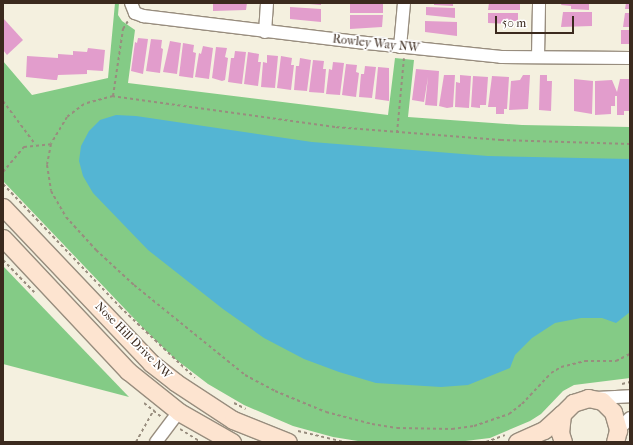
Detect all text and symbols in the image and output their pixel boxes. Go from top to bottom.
scale bar [497,8,576,34]
text: 50 m [502,16,526,30]
street label: Rowley Way NW [332,32,420,56]
street label: Nose Hill Drive NW [92,300,174,382]

